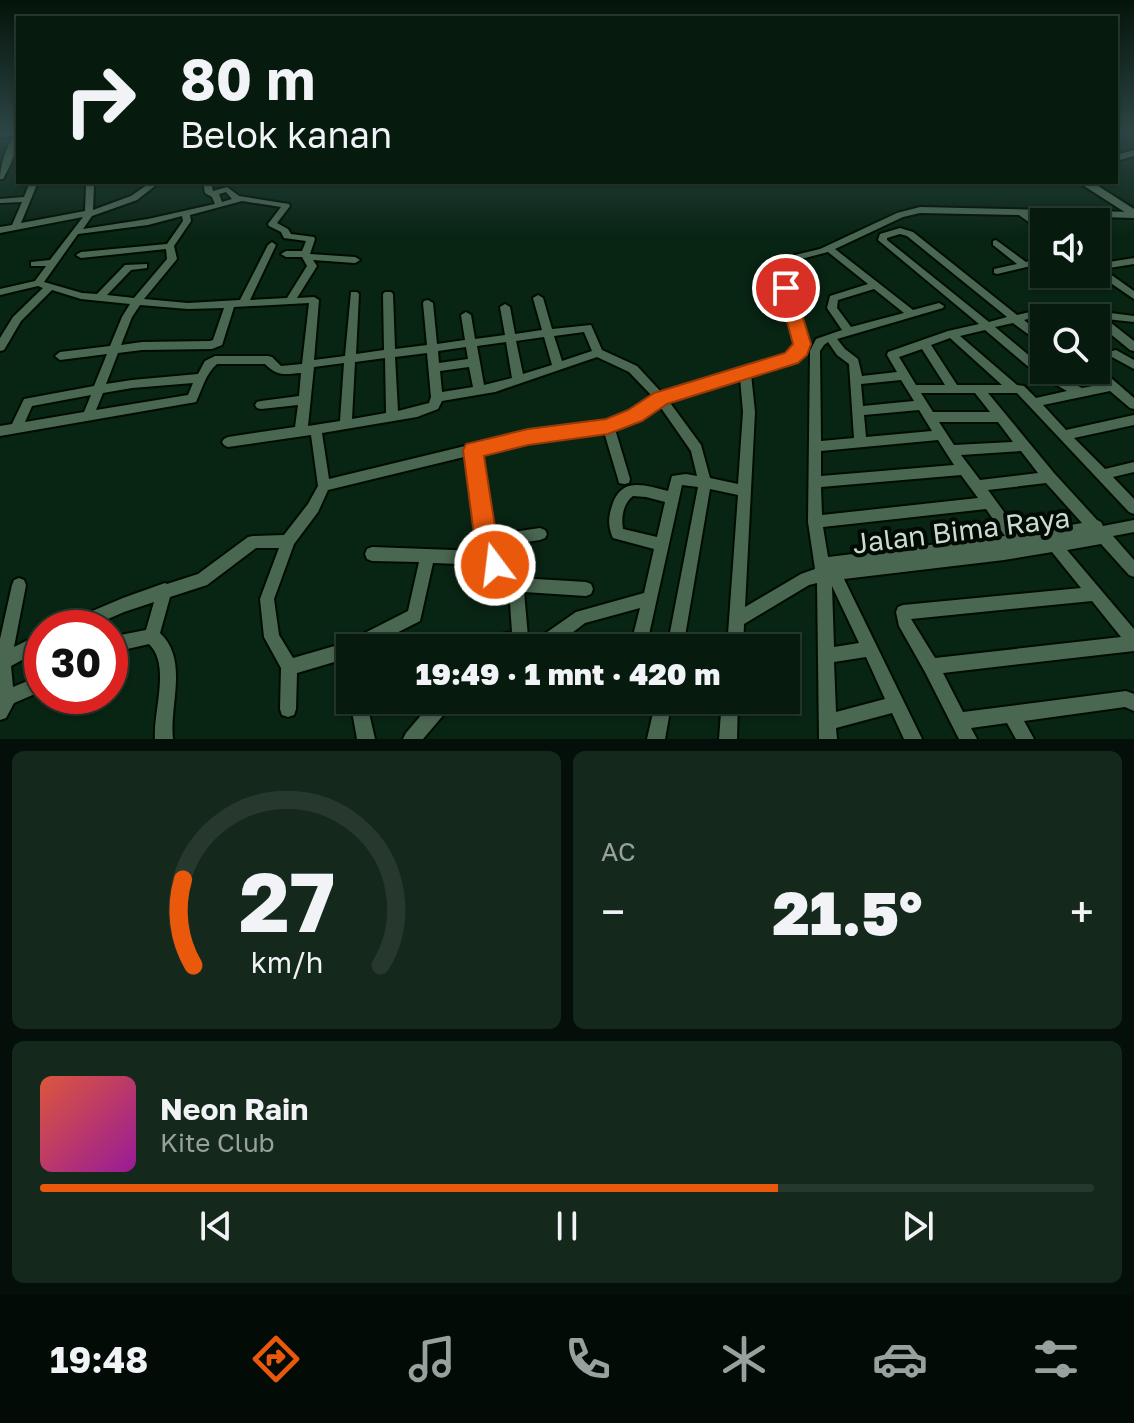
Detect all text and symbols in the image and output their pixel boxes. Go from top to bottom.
text: 80 m [180,45,315,112]
icon: right [48,48,152,152]
text: Belok kanan [180,113,392,156]
map controls [1030,208,1110,384]
button: sound [1030,208,1110,288]
pin [752,254,820,322]
icon: arrive [764,266,808,310]
button: search [1030,304,1110,384]
street label: Jalan Bima Raya [850,500,1072,560]
position arrow [453,523,537,607]
speed limit sign: 30 [24,610,128,714]
text: 19:49 · 1 mnt · 420 m [416,656,720,692]
text: AC [601,836,636,867]
text: 27 [238,850,335,950]
text: 21.5° [773,876,922,948]
text: − [601,885,625,938]
text: + [1070,885,1094,938]
text: km/h [250,945,323,979]
text: Neon Rain [160,1091,308,1127]
text: Kite Club [160,1127,275,1158]
icon: previous [194,1204,238,1248]
icon: pause [545,1204,589,1248]
icon: next [896,1204,940,1248]
icon: directions [248,1331,304,1387]
icon: music [404,1331,460,1387]
icon: phone [560,1331,616,1387]
icon: climate [716,1331,772,1387]
icon: car [872,1331,928,1387]
icon: filters [1028,1331,1084,1387]
text: 19:48 [50,1338,148,1381]

